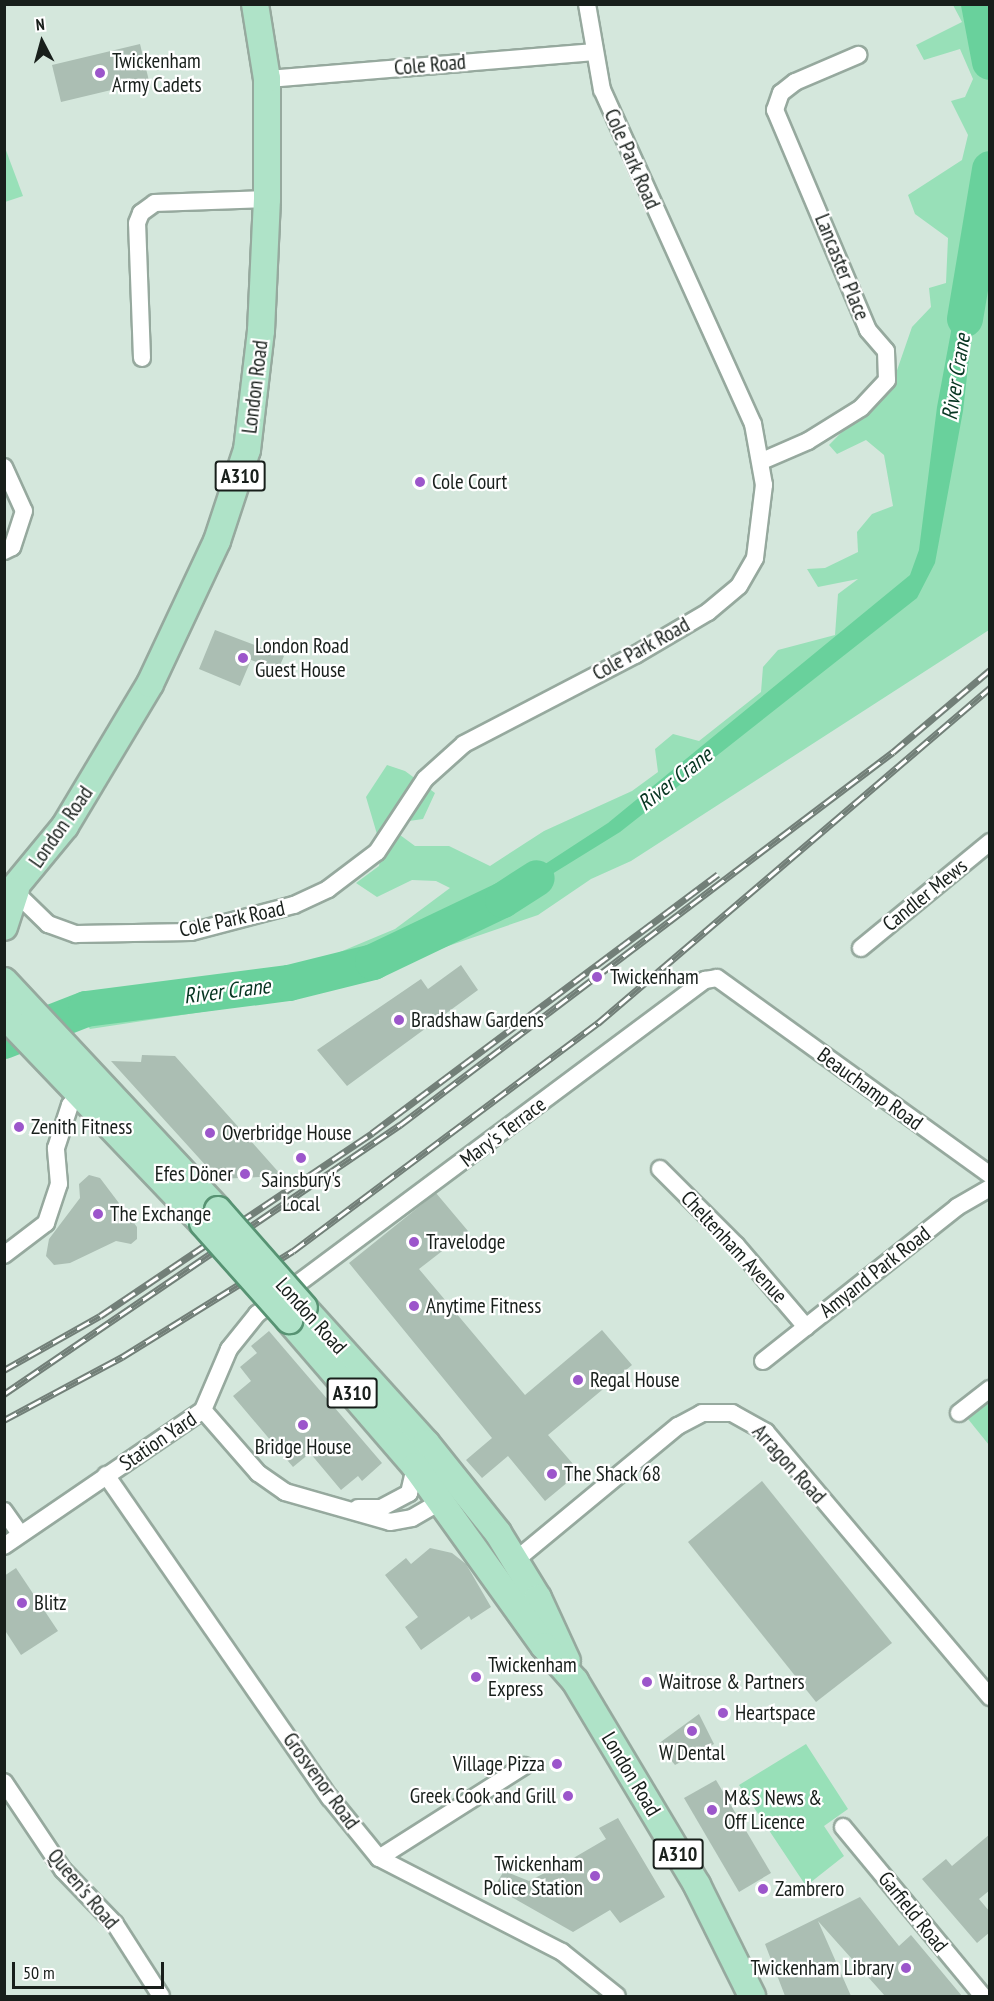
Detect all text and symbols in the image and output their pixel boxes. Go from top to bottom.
north arrow [12,12,72,72]
text: N [35,14,45,34]
place label: Twickenham Army Cadets [112,48,202,98]
street label: Cole Road [393,49,467,81]
marker: Twickenham Army Cadets [93,66,107,80]
street label: Cole Park Road [599,105,665,213]
street label: Lancaster Place [809,210,875,324]
water label: River Crane [936,332,976,422]
street label: London Road [237,339,273,435]
road number: A310 [214,459,266,493]
place label: Cole Court [432,469,507,495]
marker: Cole Court [413,475,427,489]
street label: Cole Park Road [588,612,694,686]
place label: London Road Guest House [255,633,349,683]
marker: London Road Guest House [236,651,250,665]
water label: River Crane [633,742,717,816]
street label: London Road [24,781,98,873]
street label: Candler Mews [878,853,972,937]
street label: Cole Park Road [177,895,287,943]
place label: Twickenham [610,964,699,990]
marker: Twickenham [588,968,606,986]
water label: River Crane [182,973,272,1009]
place label: Bradshaw Gardens [411,1007,544,1033]
marker: Bradshaw Gardens [392,1013,406,1027]
street label: Beauchamp Road [812,1042,928,1136]
street label: Mary's Terrace [455,1091,551,1173]
place label: Zenith Fitness [31,1114,132,1140]
marker: Zenith Fitness [12,1120,26,1134]
place label: Overbridge House [222,1120,352,1146]
marker: Overbridge House [203,1126,217,1140]
marker: Sainsbury's Local [294,1151,308,1165]
place label: Efes Döner [155,1161,233,1187]
marker: Efes Döner [238,1167,252,1181]
place label: Sainsbury's Local [261,1167,341,1217]
street label: Cheltenham Avenue [675,1185,793,1309]
place label: The Exchange [110,1201,211,1227]
marker: The Exchange [91,1207,105,1221]
street label: Amyand Park Road [814,1221,936,1323]
place label: Travelodge [426,1229,505,1255]
marker: Travelodge [407,1235,421,1249]
street label: London Road [270,1273,352,1359]
place label: Anytime Fitness [426,1293,541,1319]
marker: Anytime Fitness [407,1299,421,1313]
place label: Regal House [590,1367,680,1393]
marker: Regal House [571,1373,585,1387]
road number: A310 [326,1376,378,1410]
street label: Station Yard [115,1406,201,1476]
marker: Bridge House [296,1418,310,1432]
street label: Arragon Road [747,1419,831,1509]
place label: Bridge House [255,1434,351,1460]
place label: The Shack 68 [564,1461,661,1487]
marker: The Shack 68 [545,1467,559,1481]
place label: Blitz [34,1590,67,1616]
marker: Blitz [15,1596,29,1610]
place label: Twickenham Express [488,1652,577,1702]
place label: Waitrose & Partners [659,1669,804,1695]
marker: Twickenham Express [469,1670,483,1684]
marker: Waitrose & Partners [640,1675,654,1689]
place label: Heartspace [735,1700,816,1726]
marker: Heartspace [716,1706,730,1720]
marker: W Dental [685,1724,699,1738]
street label: London Road [596,1727,666,1821]
street label: Grosvenor Road [277,1728,365,1834]
place label: W Dental [659,1740,725,1766]
place label: Village Pizza [453,1751,545,1777]
marker: Village Pizza [550,1757,564,1771]
place label: Greek Cook and Grill [409,1783,556,1809]
place label: M&S News & Off Licence [724,1785,822,1835]
marker: Greek Cook and Grill [561,1789,575,1803]
marker: M&S News & Off Licence [705,1803,719,1817]
road number: A310 [652,1837,704,1871]
street label: Queen's Road [42,1844,124,1934]
place label: Twickenham Police Station [484,1851,583,1901]
street label: Garfield Road [873,1867,953,1957]
marker: Twickenham Police Station [588,1869,602,1883]
place label: Zambrero [775,1876,844,1902]
marker: Zambrero [756,1882,770,1896]
scale bar [15,1950,166,1988]
place label: Twickenham Library [751,1955,894,1981]
text: 50 m [23,1961,55,1984]
marker: Twickenham Library [899,1961,913,1975]

